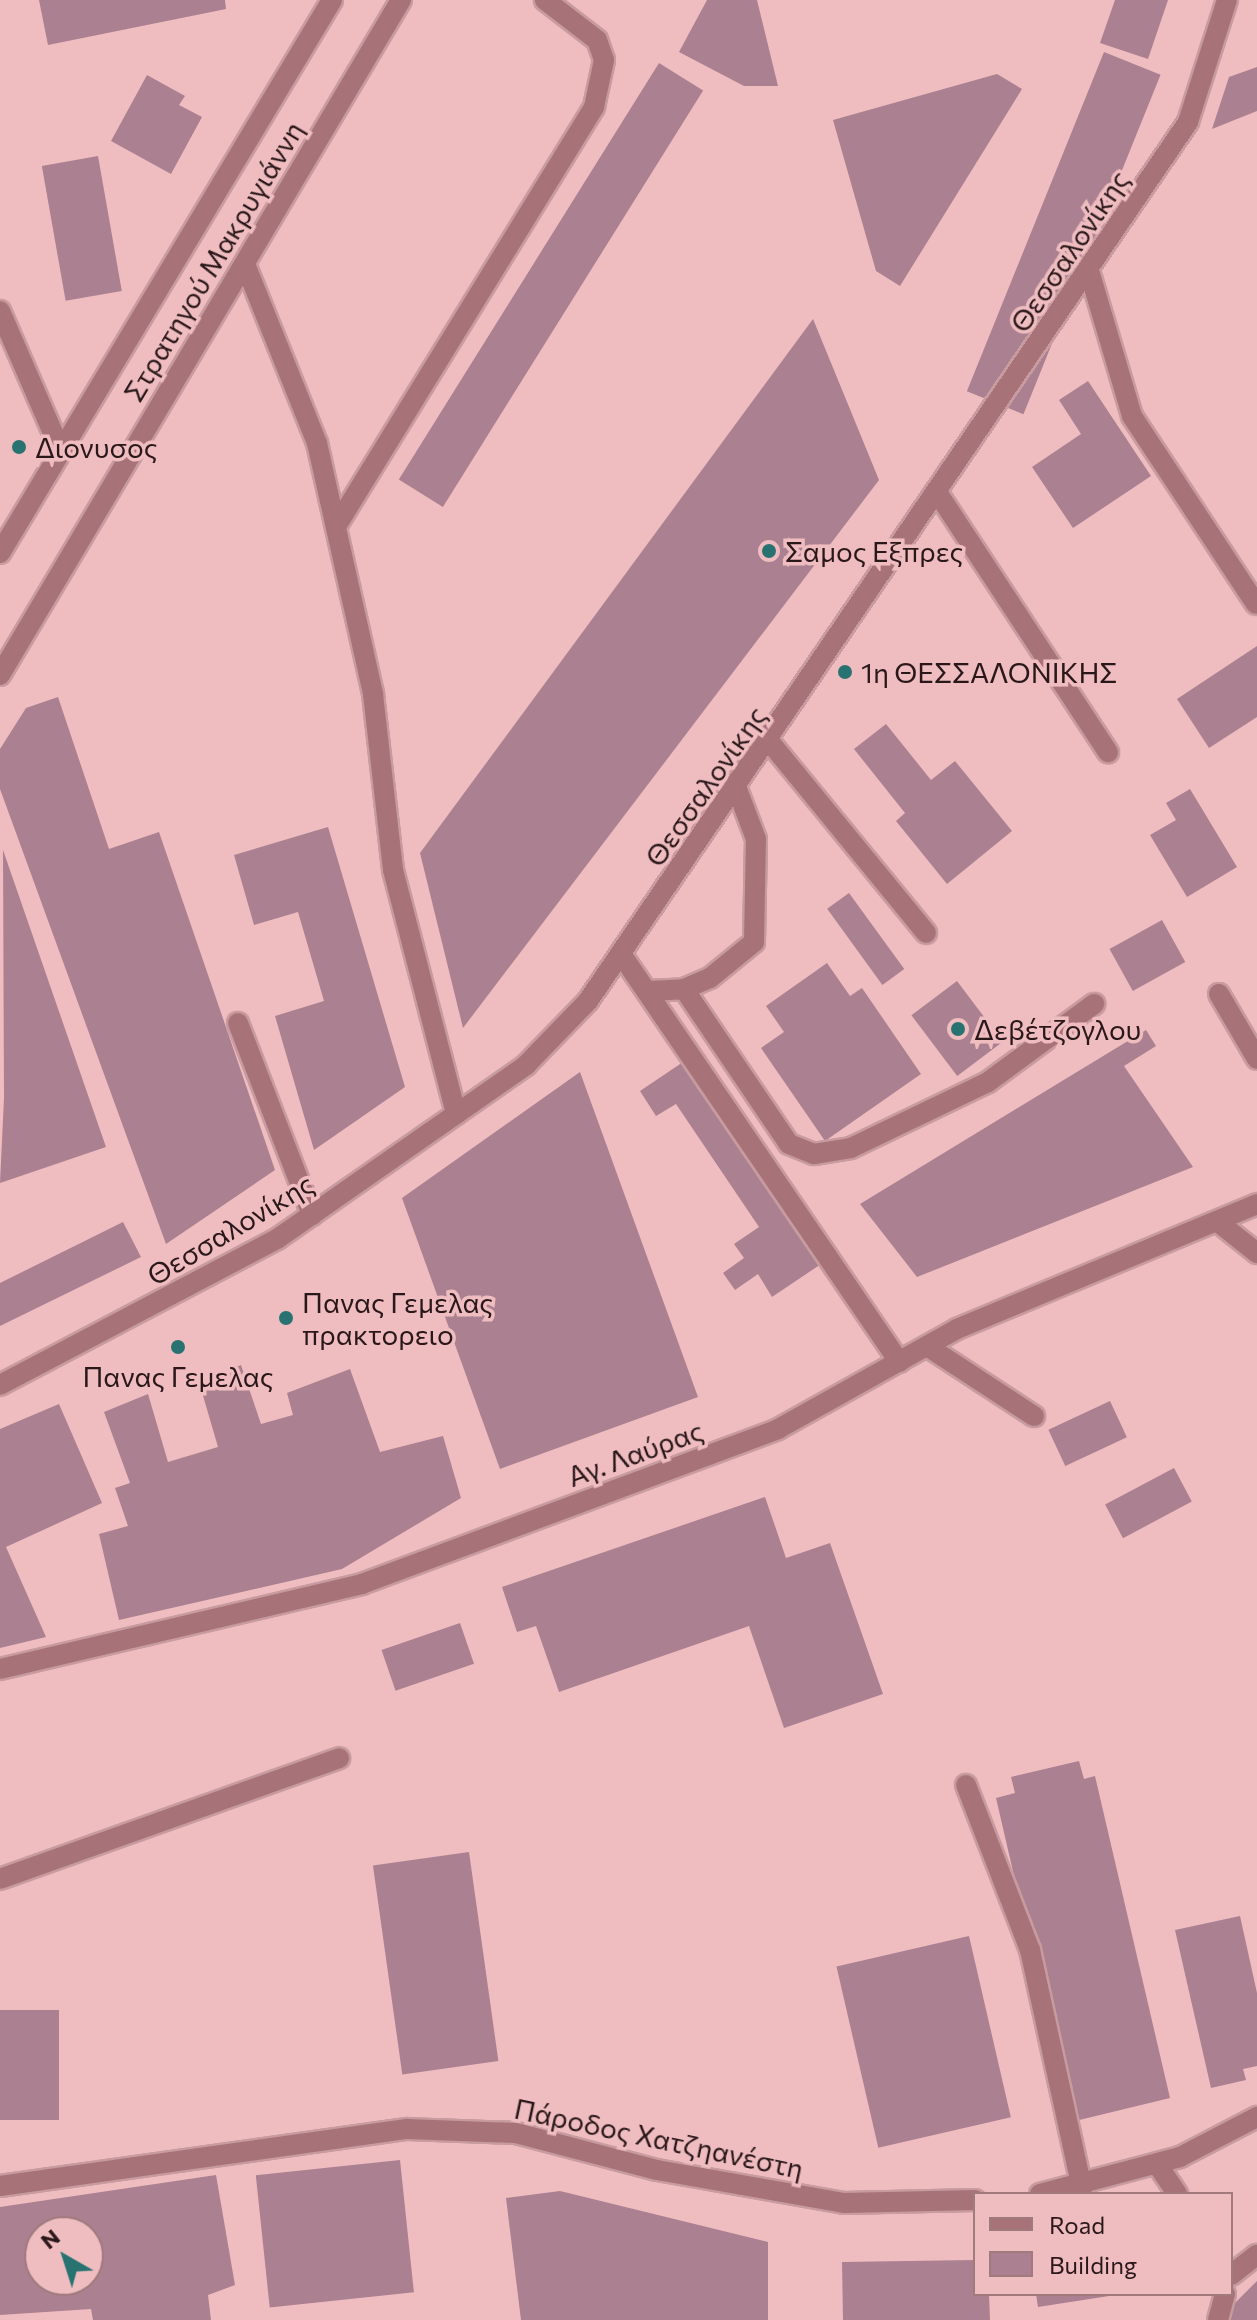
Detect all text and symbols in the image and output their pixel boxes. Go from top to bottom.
street label: Στρατηγού Μακρυγιάννη [116,115,310,407]
street label: Θεσσαλονίκης [1003,164,1135,338]
place label: Διονυσος [35,430,157,464]
marker: Διονυσος [10,438,28,456]
place label: Σαμος Εξπρες [785,534,963,568]
marker: Σαμος Εξπρες [760,542,778,560]
place label: 1η ΘΕΣΣΑΛΟΝΙΚΗΣ [861,655,1117,689]
marker: 1η ΘΕΣΣΑΛΟΝΙΚΗΣ [836,663,854,681]
street label: Θεσσαλονίκης [637,699,773,873]
place label: Δεβέτζογλου [974,1012,1141,1046]
marker: Δεβέτζογλου [949,1020,967,1038]
street label: Θεσσαλονίκης [141,1166,319,1292]
place label: Πανας Γεμελας πρακτορειο [302,1285,493,1351]
marker: Πανας Γεμελας πρακτορειο [277,1309,295,1327]
marker: Πανας Γεμελας [169,1338,187,1356]
place label: Πανας Γεμελας [82,1359,274,1393]
street label: Αγ. Λαύρας [563,1413,707,1493]
street label: Πάροδος Χατζηανέστη [511,2091,807,2185]
legend [973,2192,1233,2296]
text: Road [1049,2210,1105,2239]
north arrow [24,2216,104,2296]
text: N [35,2223,65,2254]
text: Building [1049,2250,1137,2279]

